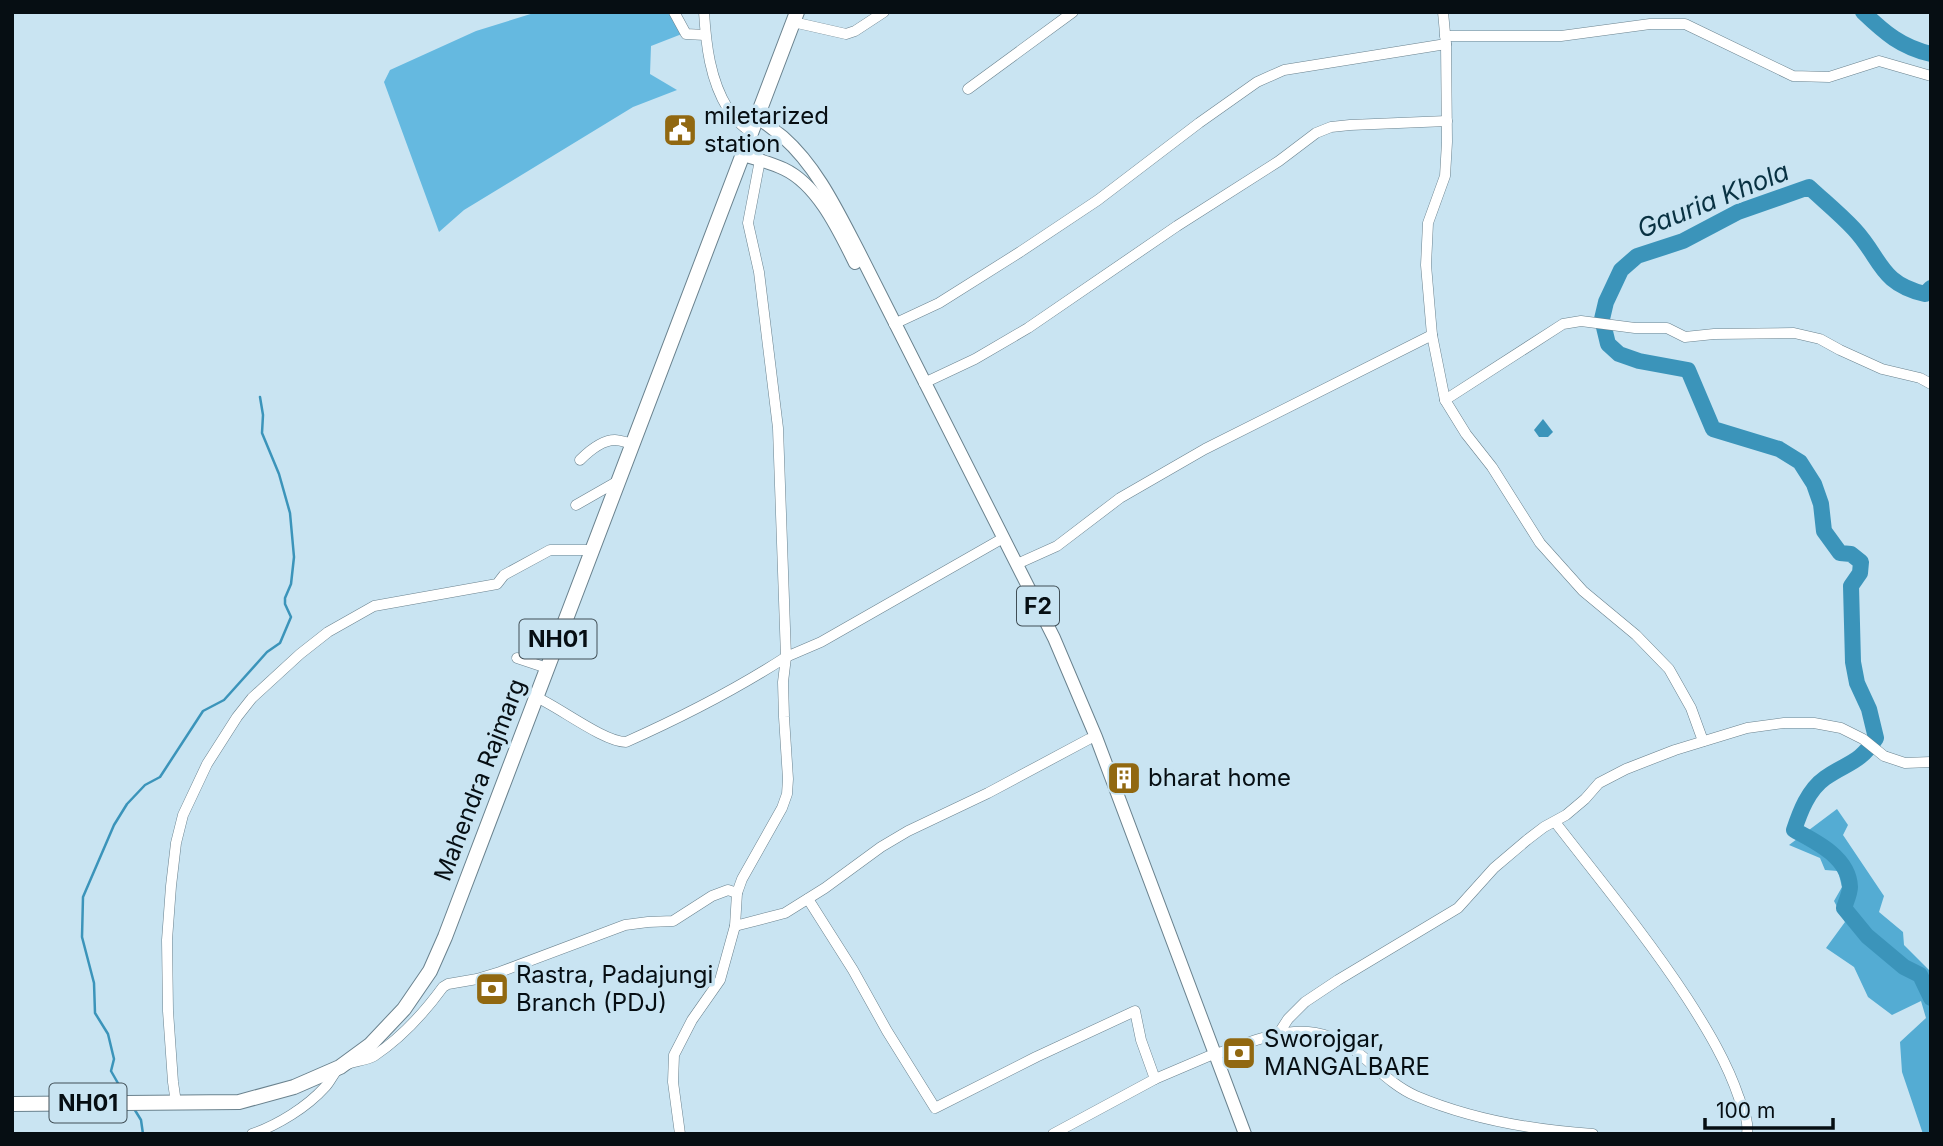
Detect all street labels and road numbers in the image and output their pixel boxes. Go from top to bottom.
road number: F2 [1017,586,1059,626]
road number: NH01 [520,620,596,659]
street label: Mahendra Rajmarg [428,675,531,885]
road number: NH01 [50,1084,126,1122]

